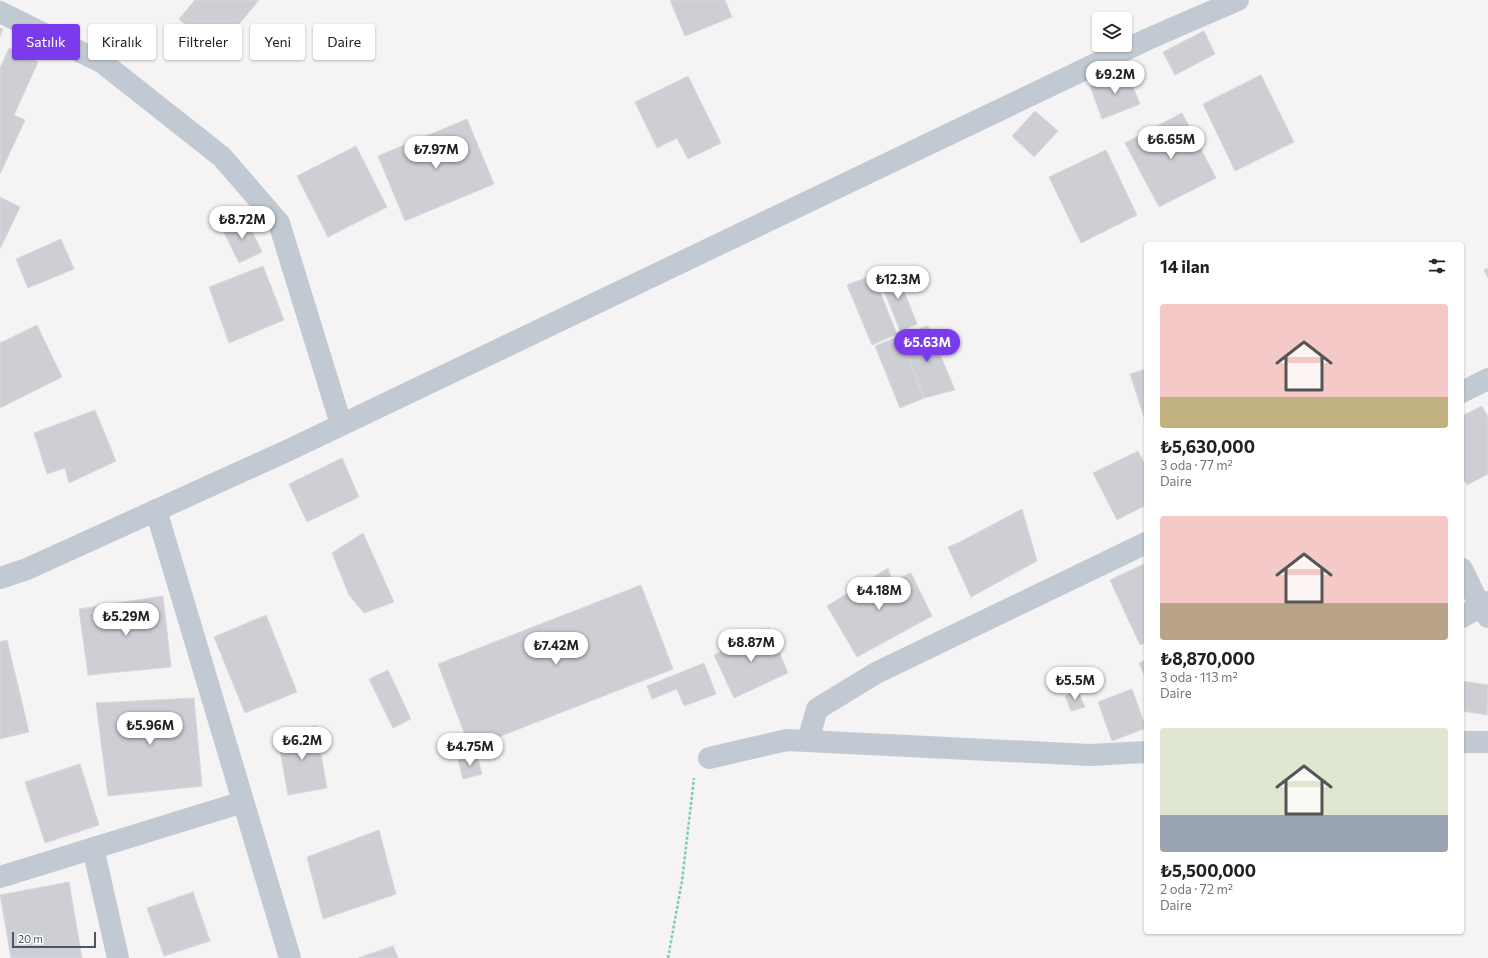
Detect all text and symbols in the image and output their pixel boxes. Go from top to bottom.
map controls [1092,12,1132,52]
button: layers [1092,12,1132,52]
chip: Satılık [12,24,80,60]
chip: Kiralık [88,24,156,60]
chip: Filtreler [164,24,242,60]
chip: Yeni [250,24,305,60]
chip: Daire [313,24,375,60]
pin: ₺9.2M [1087,61,1143,95]
text: ₺9.2M [1095,66,1135,82]
pin: ₺6.65M [1138,126,1204,160]
text: ₺6.65M [1147,131,1195,147]
pin: ₺7.97M [403,136,469,170]
text: ₺7.97M [413,141,459,157]
pin: ₺8.72M [209,206,275,240]
text: ₺8.72M [218,211,266,227]
icon: filters [1426,255,1448,277]
text: 14 ilan [1160,256,1210,277]
pin: ₺12.3M [865,266,931,300]
text: ₺12.3M [875,271,921,287]
pin: ₺5.63M [894,329,960,363]
icon: home [1268,330,1340,402]
text: ₺5.63M [903,334,951,350]
text: ₺5,630,000 [1160,436,1255,457]
text: 3 oda · 77 m² [1160,457,1233,473]
text: Daire [1160,473,1192,489]
icon: home [1268,542,1340,614]
pin: ₺4.18M [846,577,912,611]
text: ₺4.18M [856,582,902,598]
pin: ₺5.29M [93,603,159,637]
text: ₺5.29M [102,608,150,624]
pin: ₺8.87M [718,629,784,663]
pin: ₺7.42M [523,632,589,666]
text: ₺8.87M [727,634,775,650]
text: ₺7.42M [533,637,579,653]
text: ₺8,870,000 [1160,648,1255,669]
pin: ₺5.5M [1047,667,1103,701]
text: 3 oda · 113 m² [1160,669,1238,685]
text: ₺5.5M [1055,672,1095,688]
text: Daire [1160,685,1192,701]
pin: ₺5.96M [117,712,183,746]
text: ₺5.96M [126,717,174,733]
pin: ₺6.2M [274,727,330,761]
text: ₺6.2M [282,732,322,748]
pin: ₺4.75M [437,733,503,767]
text: ₺4.75M [446,738,494,754]
icon: home [1268,754,1340,826]
text: ₺5,500,000 [1160,860,1256,881]
text: 2 oda · 72 m² [1160,881,1233,897]
text: Daire [1160,897,1192,913]
scale bar [12,930,96,949]
text: 20 m [18,932,43,945]

